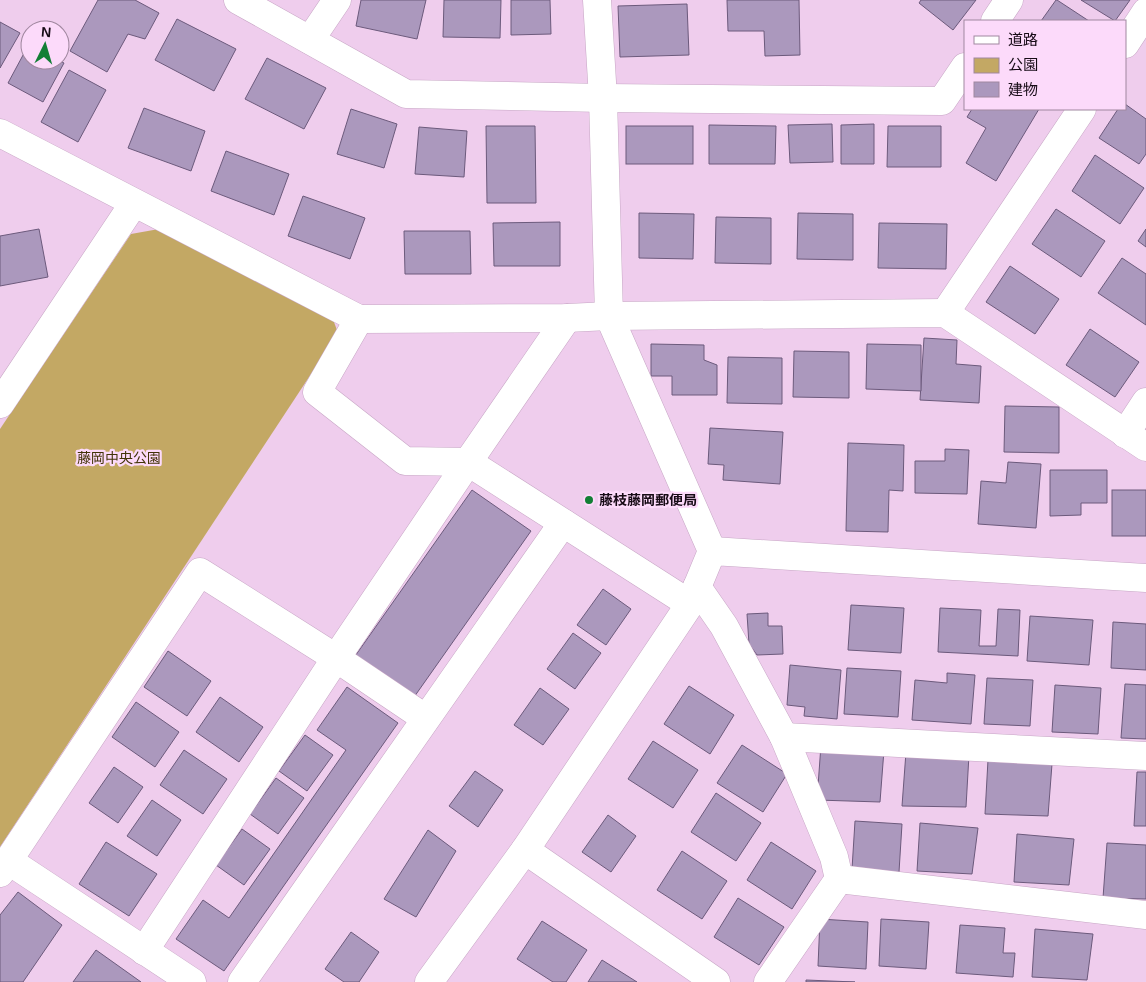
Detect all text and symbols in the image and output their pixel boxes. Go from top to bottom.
north arrow [20,20,70,70]
legend [964,20,1126,110]
text: N [40,24,52,40]
text: 道路 [1008,31,1038,48]
text: 公園 [1008,56,1038,73]
text: 建物 [1008,81,1038,98]
park label: 藤岡中央公園 [77,450,161,466]
place label: 藤枝藤岡郵便局 [599,492,697,508]
marker: 藤枝藤岡郵便局 [583,494,595,506]

